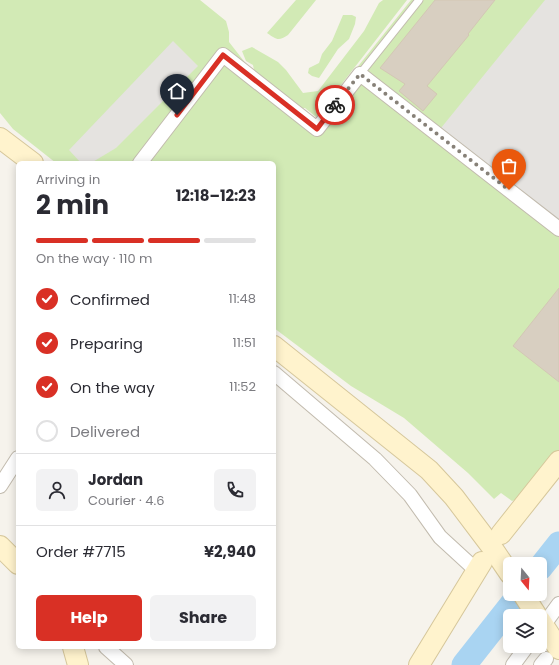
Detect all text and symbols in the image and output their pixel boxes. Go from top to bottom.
pin [160,74,194,115]
icon: home [166,80,188,102]
courier [315,85,355,125]
icon: bike [324,94,346,116]
pin [492,149,526,190]
icon: bag [498,155,520,177]
text: Arriving in [36,170,100,189]
text: 12:18–12:23 [176,185,256,206]
text: 2 min [36,187,109,223]
text: On the way · 110 m [36,249,152,268]
icon: check [36,288,58,310]
text: Confirmed [70,289,150,310]
text: 11:48 [229,289,256,308]
icon: check [36,332,58,354]
text: Preparing [70,333,143,354]
text: 11:51 [233,333,256,352]
icon: check [36,376,58,398]
text: On the way [70,377,155,398]
text: 11:52 [229,377,256,396]
text: Delivered [70,421,140,442]
button: person [36,469,78,511]
text: Jordan [88,469,143,490]
button: phone [214,469,256,511]
text: Courier · 4.6 [88,491,165,510]
text: Order #7715 [36,541,126,562]
text: ¥2,940 [204,541,256,562]
north arrow [503,557,547,601]
map controls [503,557,547,653]
button: Help [36,595,142,641]
button: Share [150,595,256,641]
button: layers [503,609,547,653]

